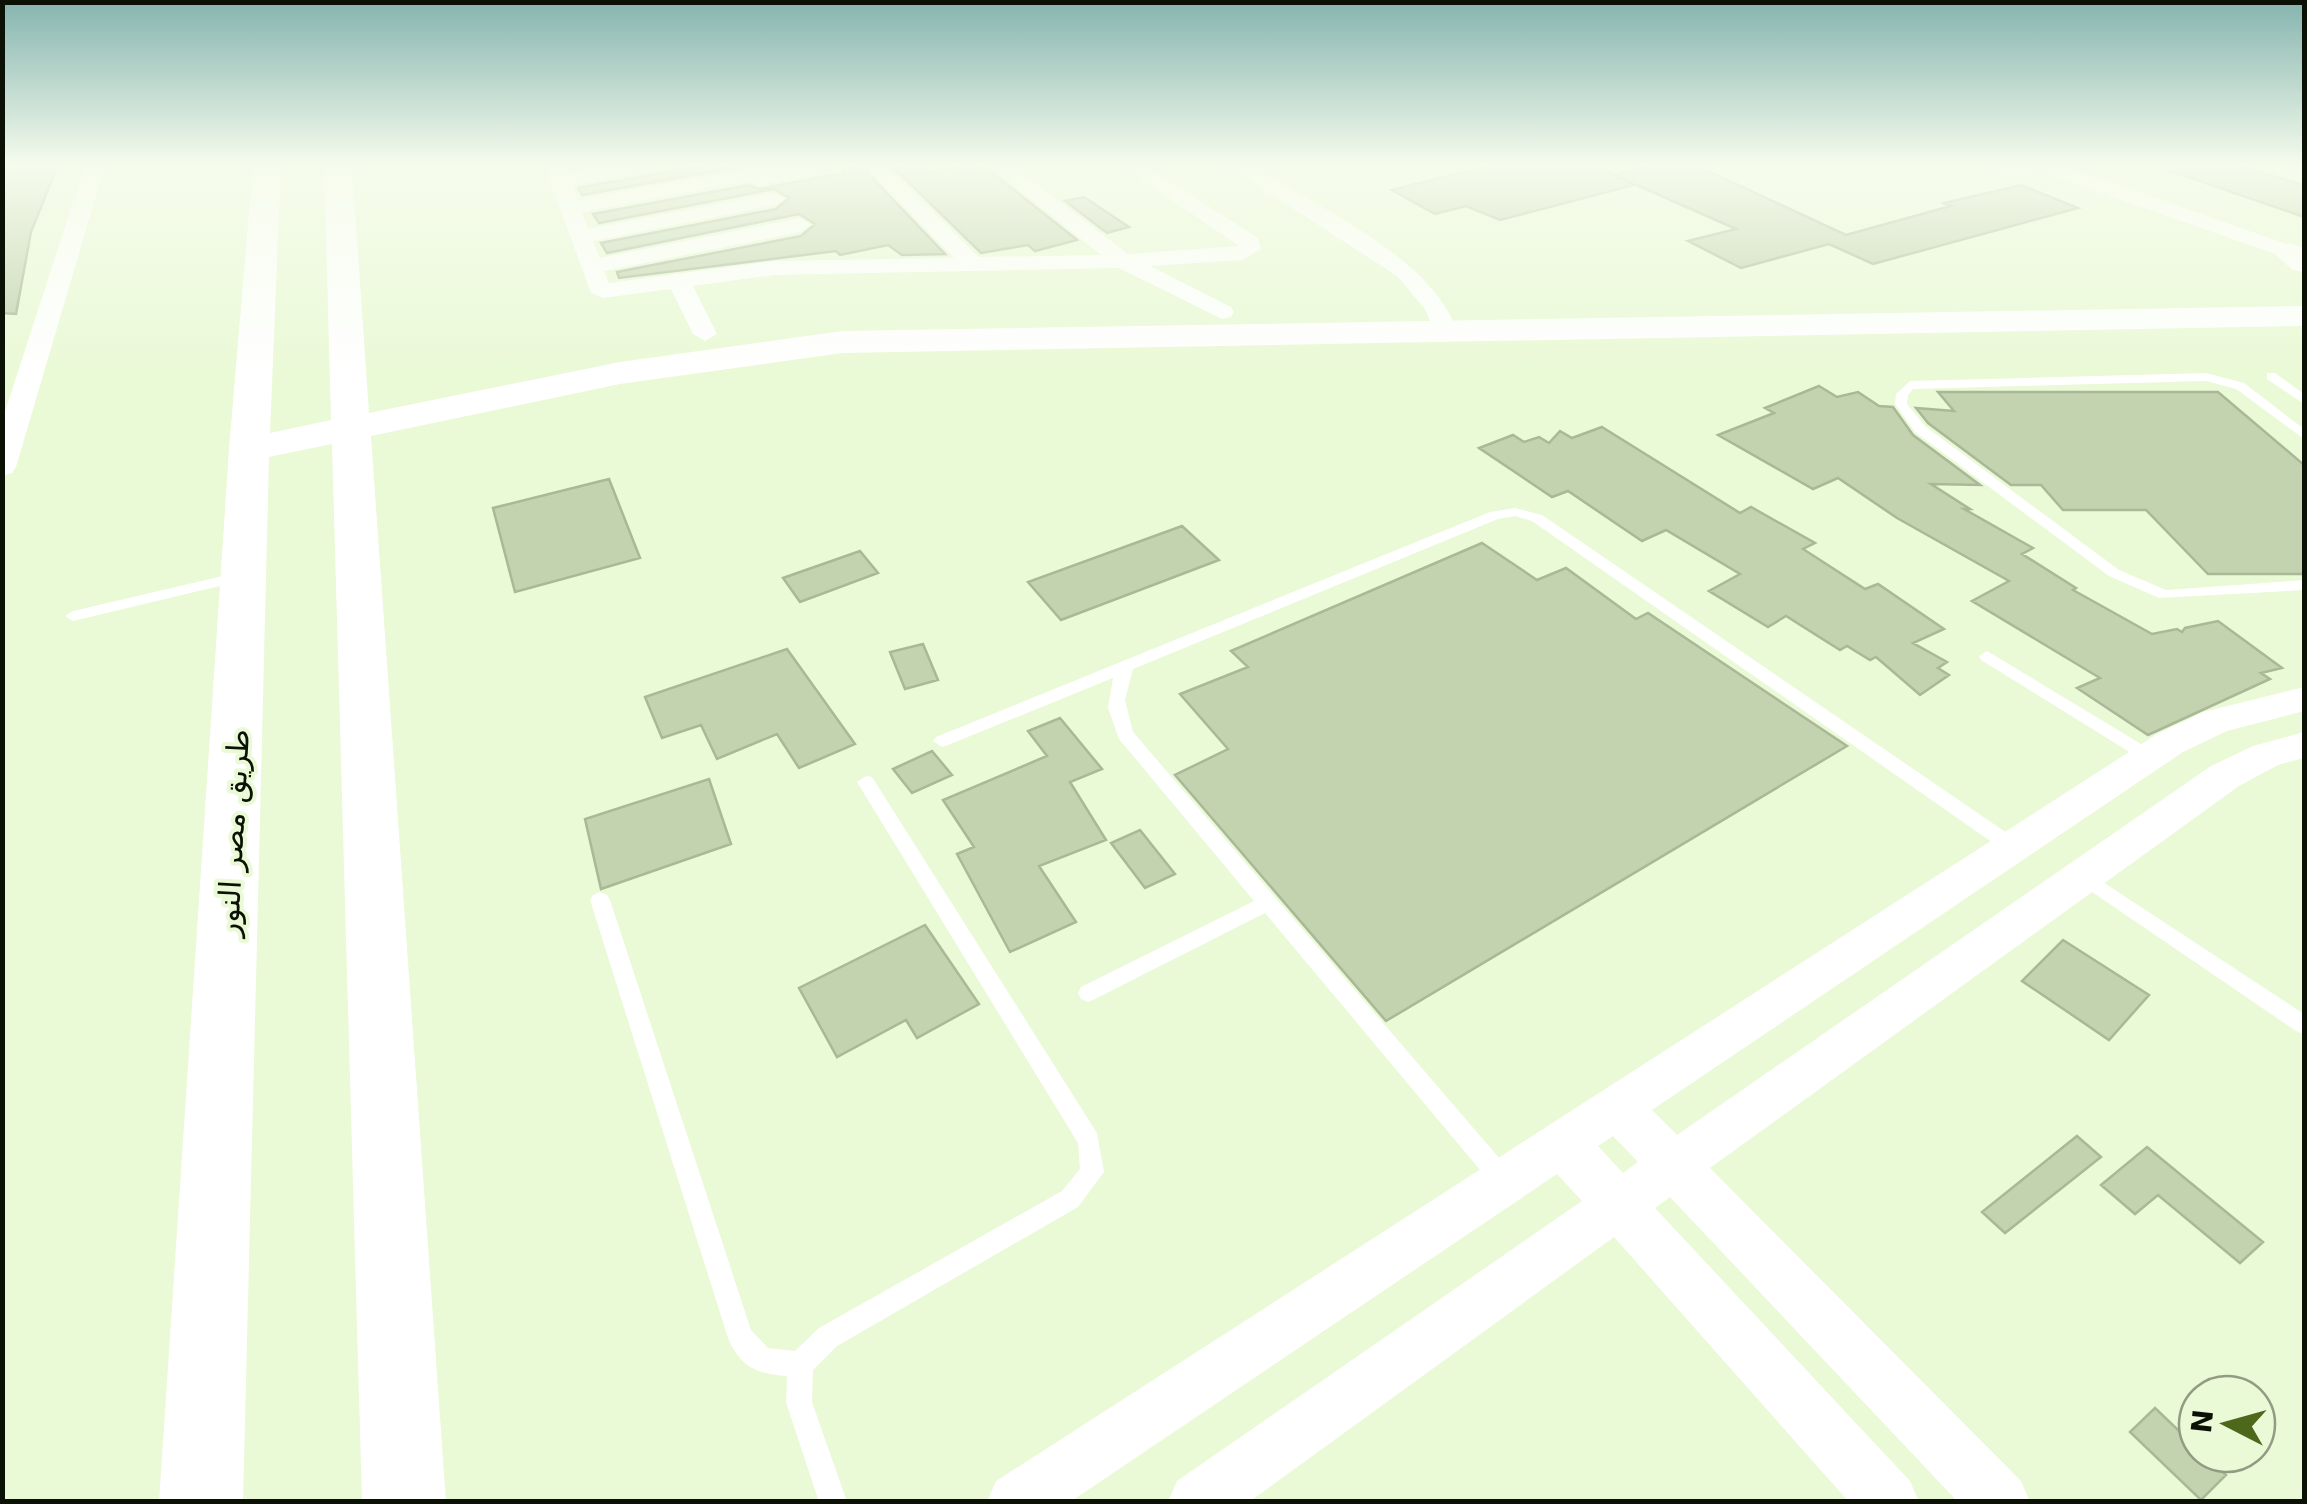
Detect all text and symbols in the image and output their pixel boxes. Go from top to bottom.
street label: طريق مصر النور [210,728,256,940]
north arrow [2177,1374,2277,1474]
text: N [2185,1408,2220,1435]

